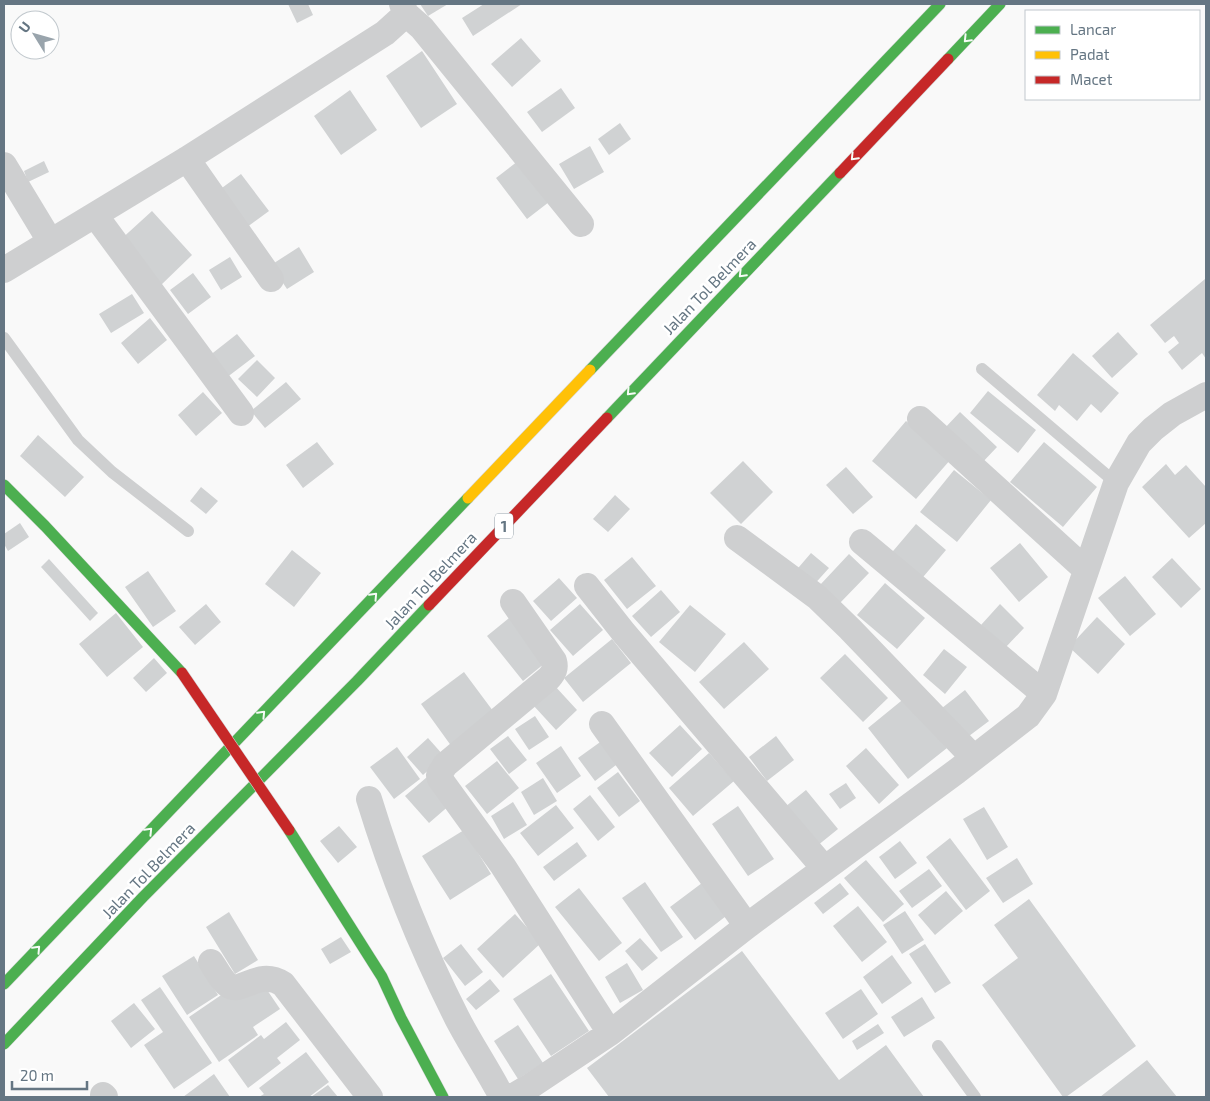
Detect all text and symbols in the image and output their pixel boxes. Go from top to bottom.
north arrow [10,10,60,60]
legend [1025,10,1200,100]
text: U [15,18,34,36]
text: Lancar [1070,20,1116,38]
one-way arrow [964,33,973,42]
text: Padat [1070,45,1110,63]
text: Macet [1070,70,1113,88]
one-way arrow [851,151,860,160]
street label: Jalan Tol Belmera [658,234,760,338]
one-way arrow [739,268,748,277]
one-way arrow [627,386,636,395]
road number: 1 [495,514,513,538]
street label: Jalan Tol Belmera [380,528,480,632]
one-way arrow [368,593,377,602]
one-way arrow [256,710,265,719]
street label: Jalan Tol Belmera [97,818,199,922]
one-way arrow [143,827,152,836]
one-way arrow [31,945,40,954]
scale bar [12,1058,88,1090]
text: 20 m [20,1066,54,1084]

